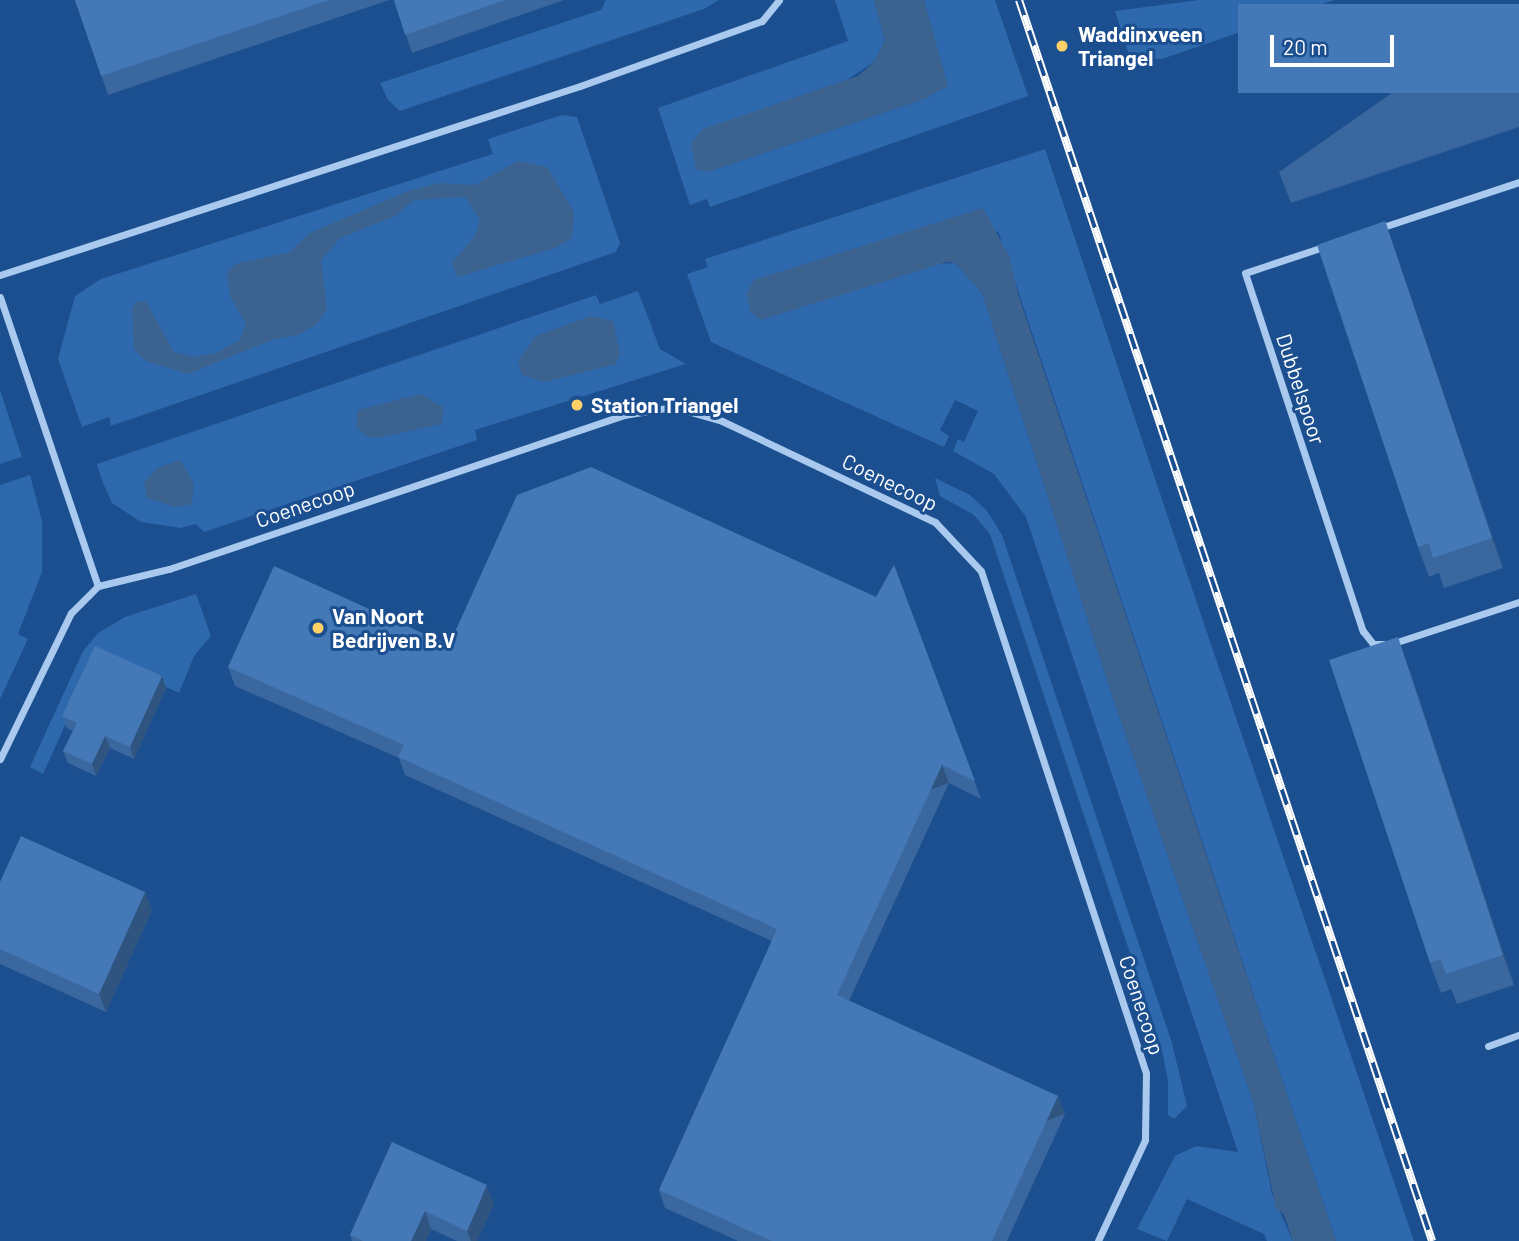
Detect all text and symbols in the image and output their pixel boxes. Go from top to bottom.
place label: Waddinxveen Triangel [1078,21,1203,71]
scale bar [1274,21,1398,65]
text: 20 m [1283,34,1328,59]
marker: Waddinxveen Triangel [1052,36,1072,56]
street label: Dubbelspoor [1271,331,1331,447]
place label: Station Triangel [591,392,738,418]
marker: Station Triangel [569,397,585,413]
street label: Coenecoop [838,448,942,516]
street label: Coenecoop [252,475,358,533]
place label: Van Noort Bedrijven B.V [332,603,455,653]
marker: Van Noort Bedrijven B.V [310,620,326,636]
street label: Coenecoop [1114,952,1170,1058]

